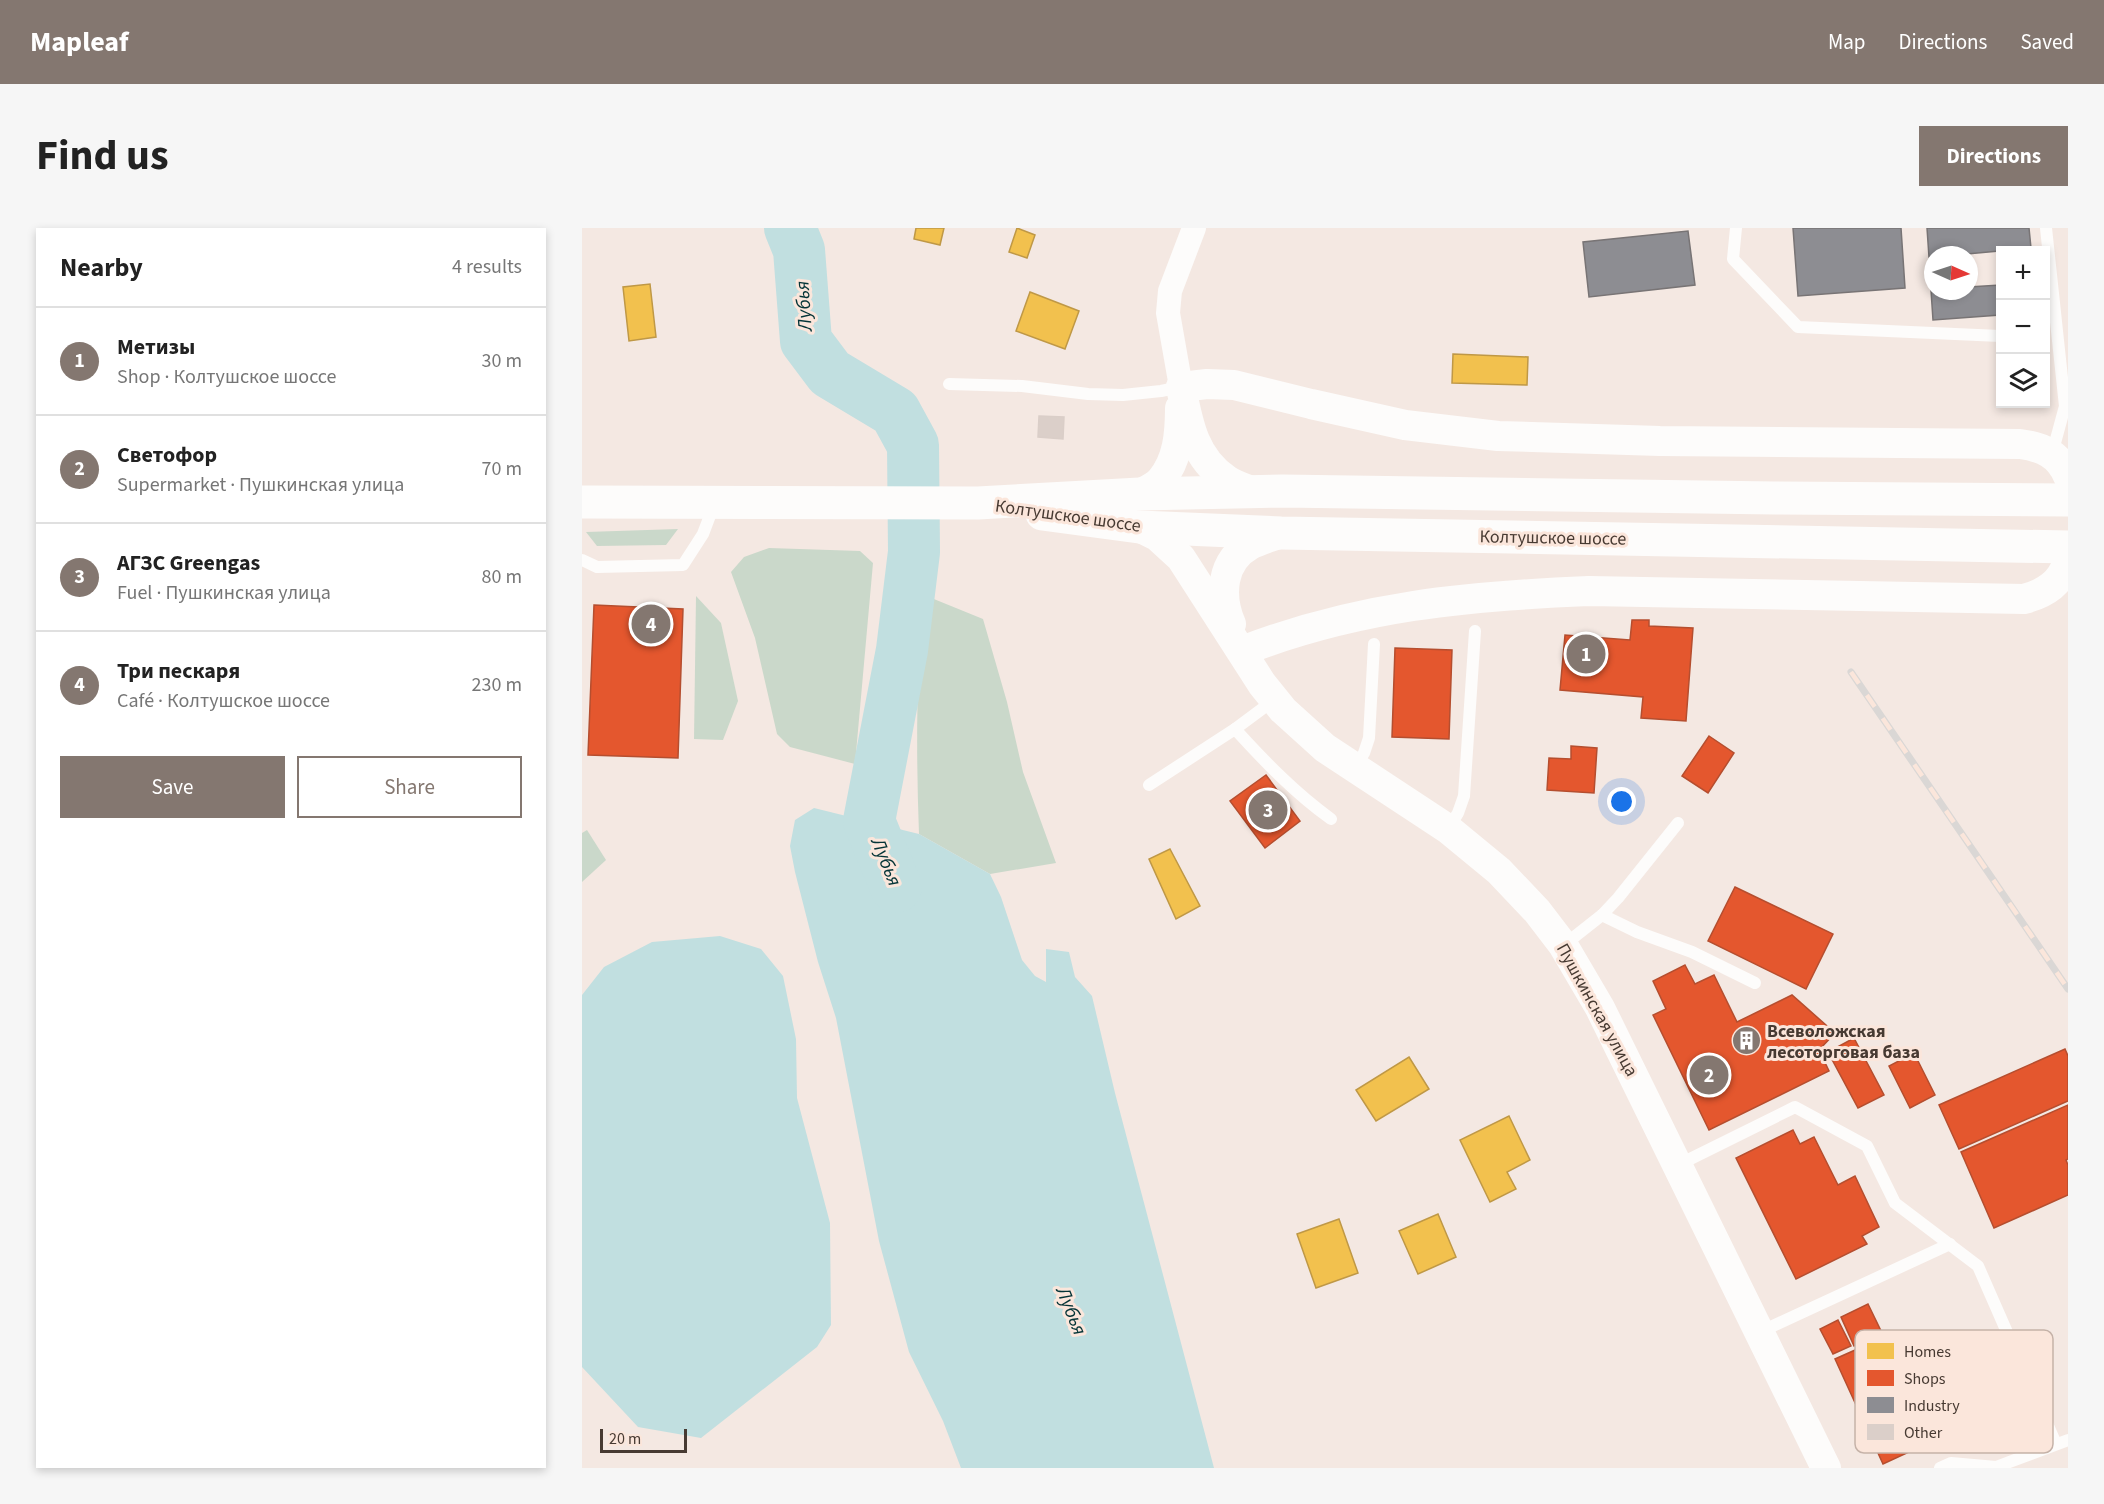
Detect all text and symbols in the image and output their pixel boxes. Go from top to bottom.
text: Mapleaf [30,22,129,62]
text: Map [1828,27,1866,57]
text: Directions [1899,27,1987,57]
text: Saved [2020,27,2074,57]
text: Find us [36,126,169,186]
button: Directions [1919,126,2068,186]
north arrow [1924,246,1978,300]
map controls [1996,246,2050,408]
button: + [1996,246,2050,300]
text: Nearby [60,249,143,286]
text: 4 results [452,253,522,281]
water label: Лубья [788,280,820,333]
button: − [1996,300,2050,354]
text: Метизы [117,331,195,363]
text: 1 [74,347,85,375]
text: 30 m [482,347,522,375]
button: layers [1996,354,2050,408]
text: Shop · Колтушское шоссе [117,363,336,391]
text: Светофор [117,439,217,471]
text: 2 [74,455,85,483]
text: 70 m [482,455,522,483]
text: Supermarket · Пушкинская улица [117,471,404,499]
street label: Колтушское шоссе [994,493,1142,539]
street label: Колтушское шоссе [1479,524,1627,552]
text: АГЗС Greengas [117,547,260,579]
text: 3 [74,563,85,591]
text: 80 m [482,563,522,591]
text: Fuel · Пушкинская улица [117,579,331,607]
pin: 4 [632,602,670,646]
pin: 1 [1566,632,1606,676]
text: Три пескаря [117,655,240,687]
text: 4 [74,671,85,699]
text: 230 m [472,671,522,699]
text: Café · Колтушское шоссе [117,687,330,715]
button: Save [60,756,285,818]
button: Share [297,756,522,818]
your location [1607,787,1636,816]
pin: 3 [1248,788,1288,832]
water label: Лубья [863,833,908,891]
street label: Пушкинская улица [1550,939,1644,1081]
place label: Всеволожская лесоторговая база [1767,1019,1920,1065]
building icon: Всеволожская лесоторговая база [1730,1025,1762,1057]
pin: 2 [1690,1052,1728,1098]
water label: Лубья [1048,1282,1093,1340]
legend [1855,1330,2053,1453]
text: Homes [1904,1341,1951,1363]
text: Shops [1904,1368,1946,1390]
text: Industry [1904,1395,1960,1417]
text: Other [1904,1422,1943,1444]
scale bar [600,1426,687,1454]
text: 20 m [609,1428,641,1450]

